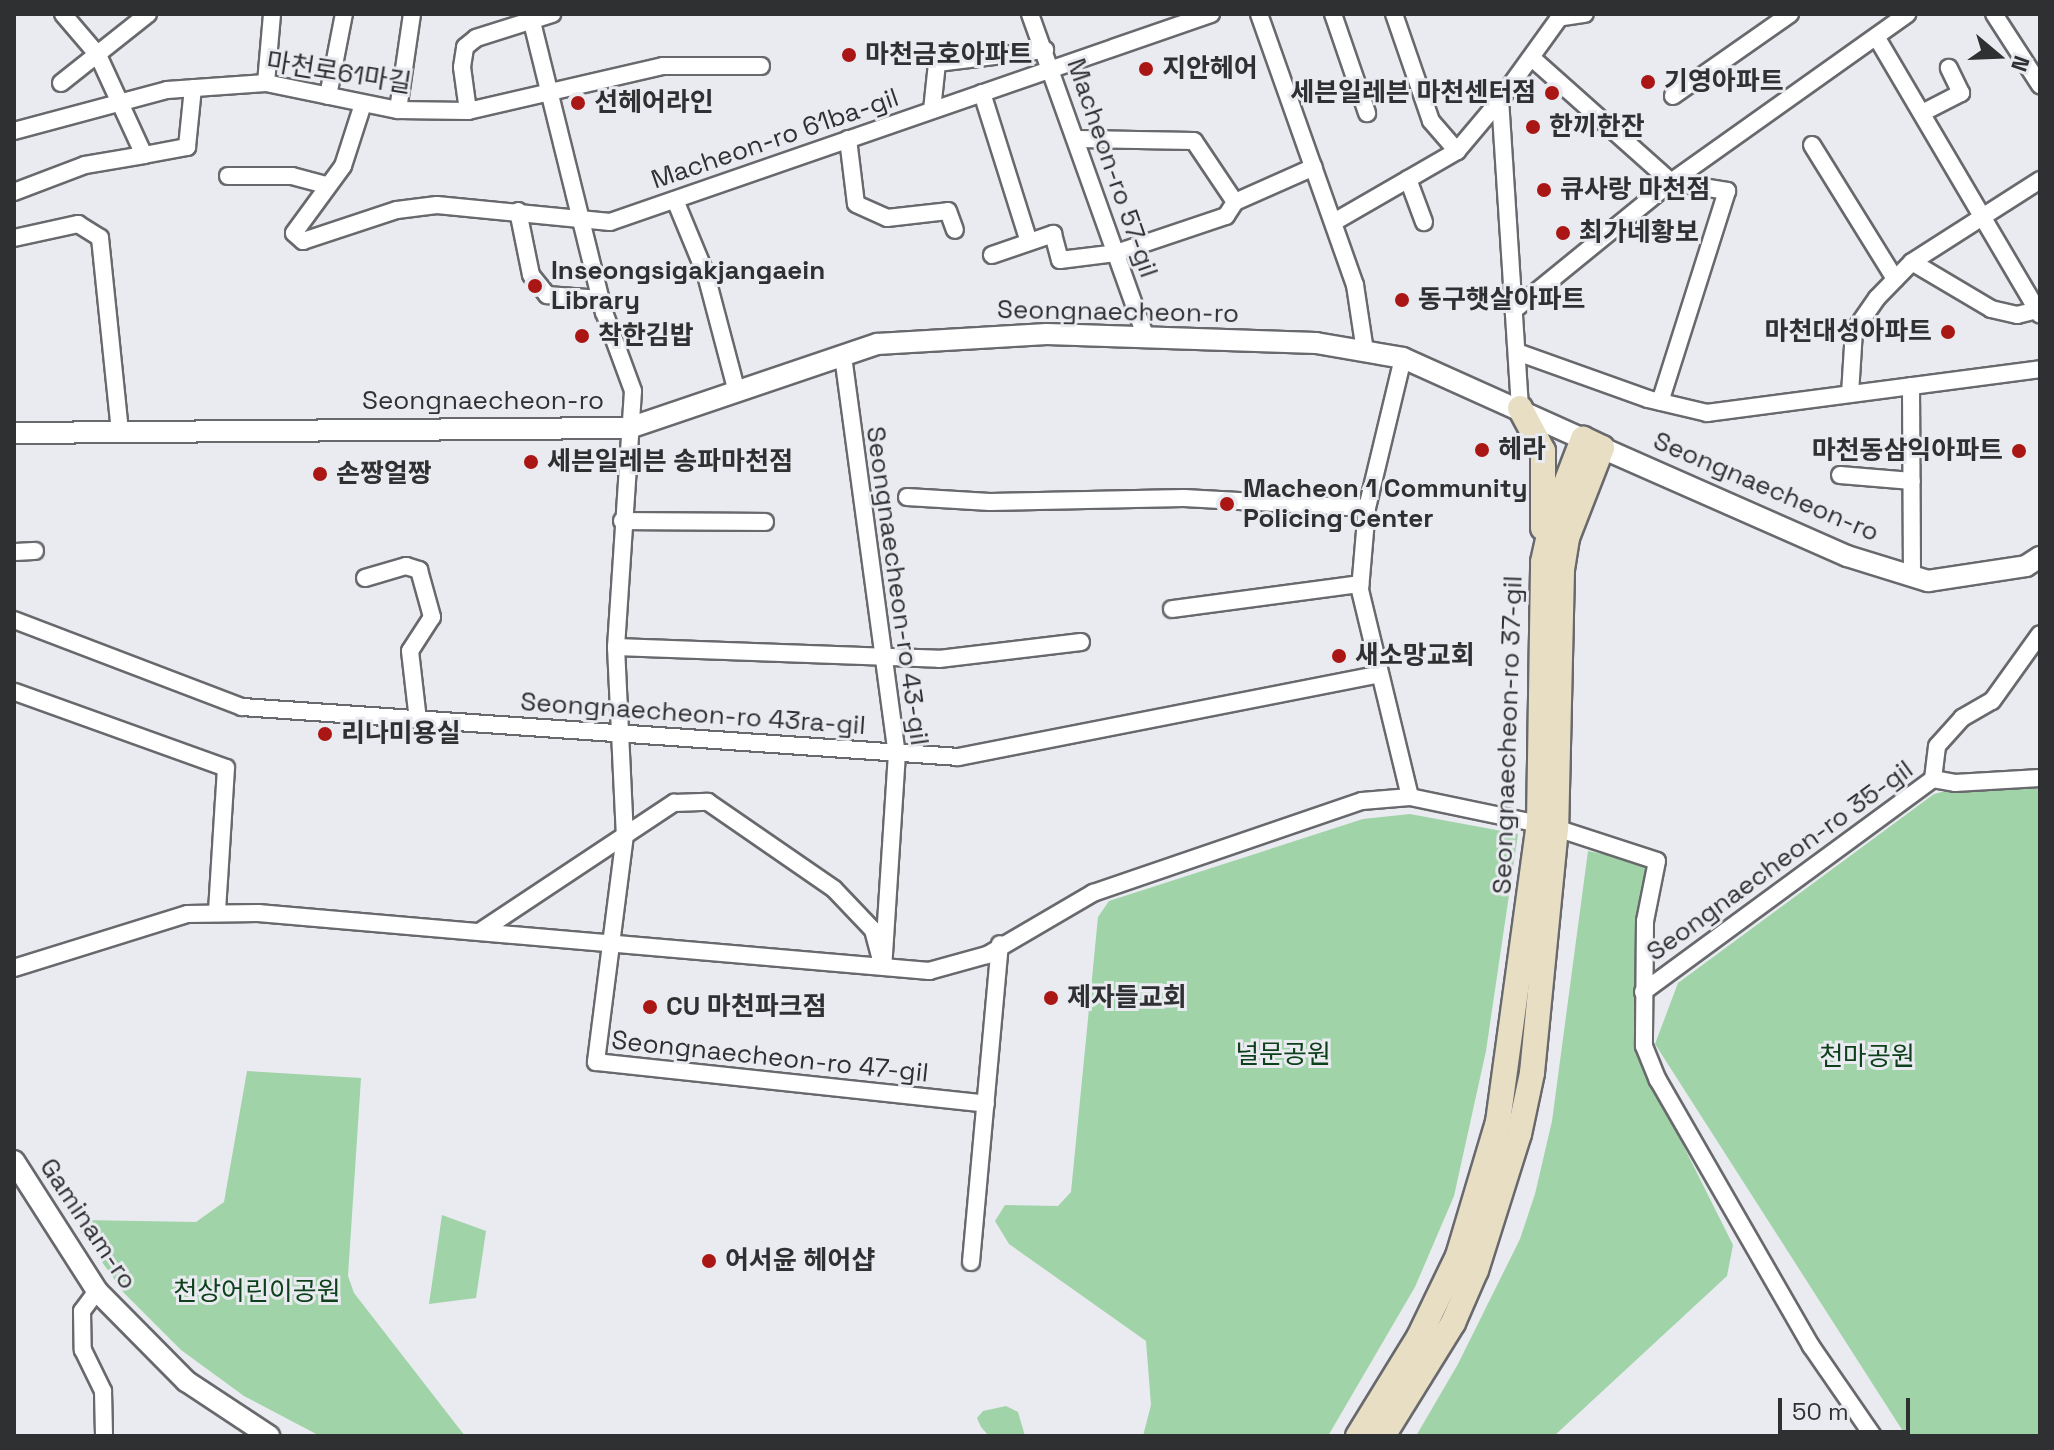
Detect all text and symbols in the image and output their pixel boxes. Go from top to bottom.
north arrow [1958,16,2038,96]
place label: 마천금호아파트 [865,39,1032,71]
street label: 마천로61마길 [264,46,414,100]
marker: 마천금호아파트 [840,46,858,64]
text: N [2005,52,2036,75]
place label: 지안헤어 [1162,53,1258,85]
street label: Macheon-ro 57-gil [1060,54,1164,282]
marker: 지안헤어 [1137,60,1155,78]
place label: 기영아파트 [1664,66,1784,98]
marker: 기영아파트 [1639,73,1657,91]
place label: 세븐일레븐 마천센터점 [1290,77,1536,109]
street label: Macheon-ro 61ba-gil [647,82,903,196]
marker: 세븐일레븐 마천센터점 [1543,84,1561,102]
place label: 선헤어라인 [594,87,714,119]
marker: 선헤어라인 [569,94,587,112]
place label: 한끼한잔 [1549,111,1645,143]
marker: 한끼한잔 [1524,118,1542,136]
place label: 큐사랑 마천점 [1560,174,1710,206]
marker: 큐사랑 마천점 [1535,181,1553,199]
place label: 최가네황보 [1579,217,1699,249]
marker: 최가네황보 [1554,224,1572,242]
place label: Inseongsigakjangaein Library [551,255,825,316]
marker: Inseongsigakjangaein Library [526,277,544,295]
place label: 동구햇살아파트 [1418,284,1585,316]
marker: 동구햇살아파트 [1393,291,1411,309]
street label: Seongnaecheon-ro [997,294,1239,330]
place label: 마천대성아파트 [1765,316,1932,348]
place label: 착한김밥 [598,320,694,352]
marker: 마천대성아파트 [1939,323,1957,341]
marker: 착한김밥 [573,327,591,345]
street label: Seongnaecheon-ro [362,385,604,417]
street label: Seongnaecheon-ro 43-gil [859,424,935,748]
street label: Seongnaecheon-ro [1648,425,1884,549]
place label: 헤라 [1498,434,1546,466]
place label: 마천동삼익아파트 [1812,435,2003,467]
marker: 헤라 [1473,441,1491,459]
marker: 마천동삼익아파트 [2010,442,2028,460]
place label: 세븐일레븐 송파마천점 [547,446,793,478]
marker: 세븐일레븐 송파마천점 [522,453,540,471]
place label: 손짱얼짱 [336,458,432,490]
marker: 손짱얼짱 [311,465,329,483]
place label: Macheon 1 Community Policing Center [1243,473,1528,534]
marker: Macheon 1 Community Policing Center [1218,495,1236,513]
street label: Seongnaecheon-ro 37-gil [1487,575,1529,895]
place label: 새소망교회 [1355,640,1475,672]
marker: 새소망교회 [1330,647,1348,665]
street label: Seongnaecheon-ro 43ra-gil [519,686,867,742]
place label: 리나미용실 [341,718,461,750]
marker: 리나미용실 [316,725,334,743]
street label: Seongnaecheon-ro 35-gil [1641,754,1919,968]
place label: 제자들교회 [1067,982,1187,1014]
marker: 제자들교회 [1042,989,1060,1007]
place label: CU 마천파크점 [666,991,826,1023]
marker: CU 마천파크점 [641,998,659,1016]
street label: Seongnaecheon-ro 47-gil [610,1025,930,1089]
park label: 널문공원 [1235,1039,1331,1071]
park label: 천마공원 [1819,1041,1915,1073]
street label: Gaminam-ro [33,1153,143,1295]
place label: 어서윤 헤어샵 [725,1245,875,1277]
marker: 어서윤 헤어샵 [700,1252,718,1270]
park label: 천상어린이공원 [173,1276,341,1308]
scale bar [1782,1382,1914,1432]
text: 50 m [1792,1396,1849,1427]

